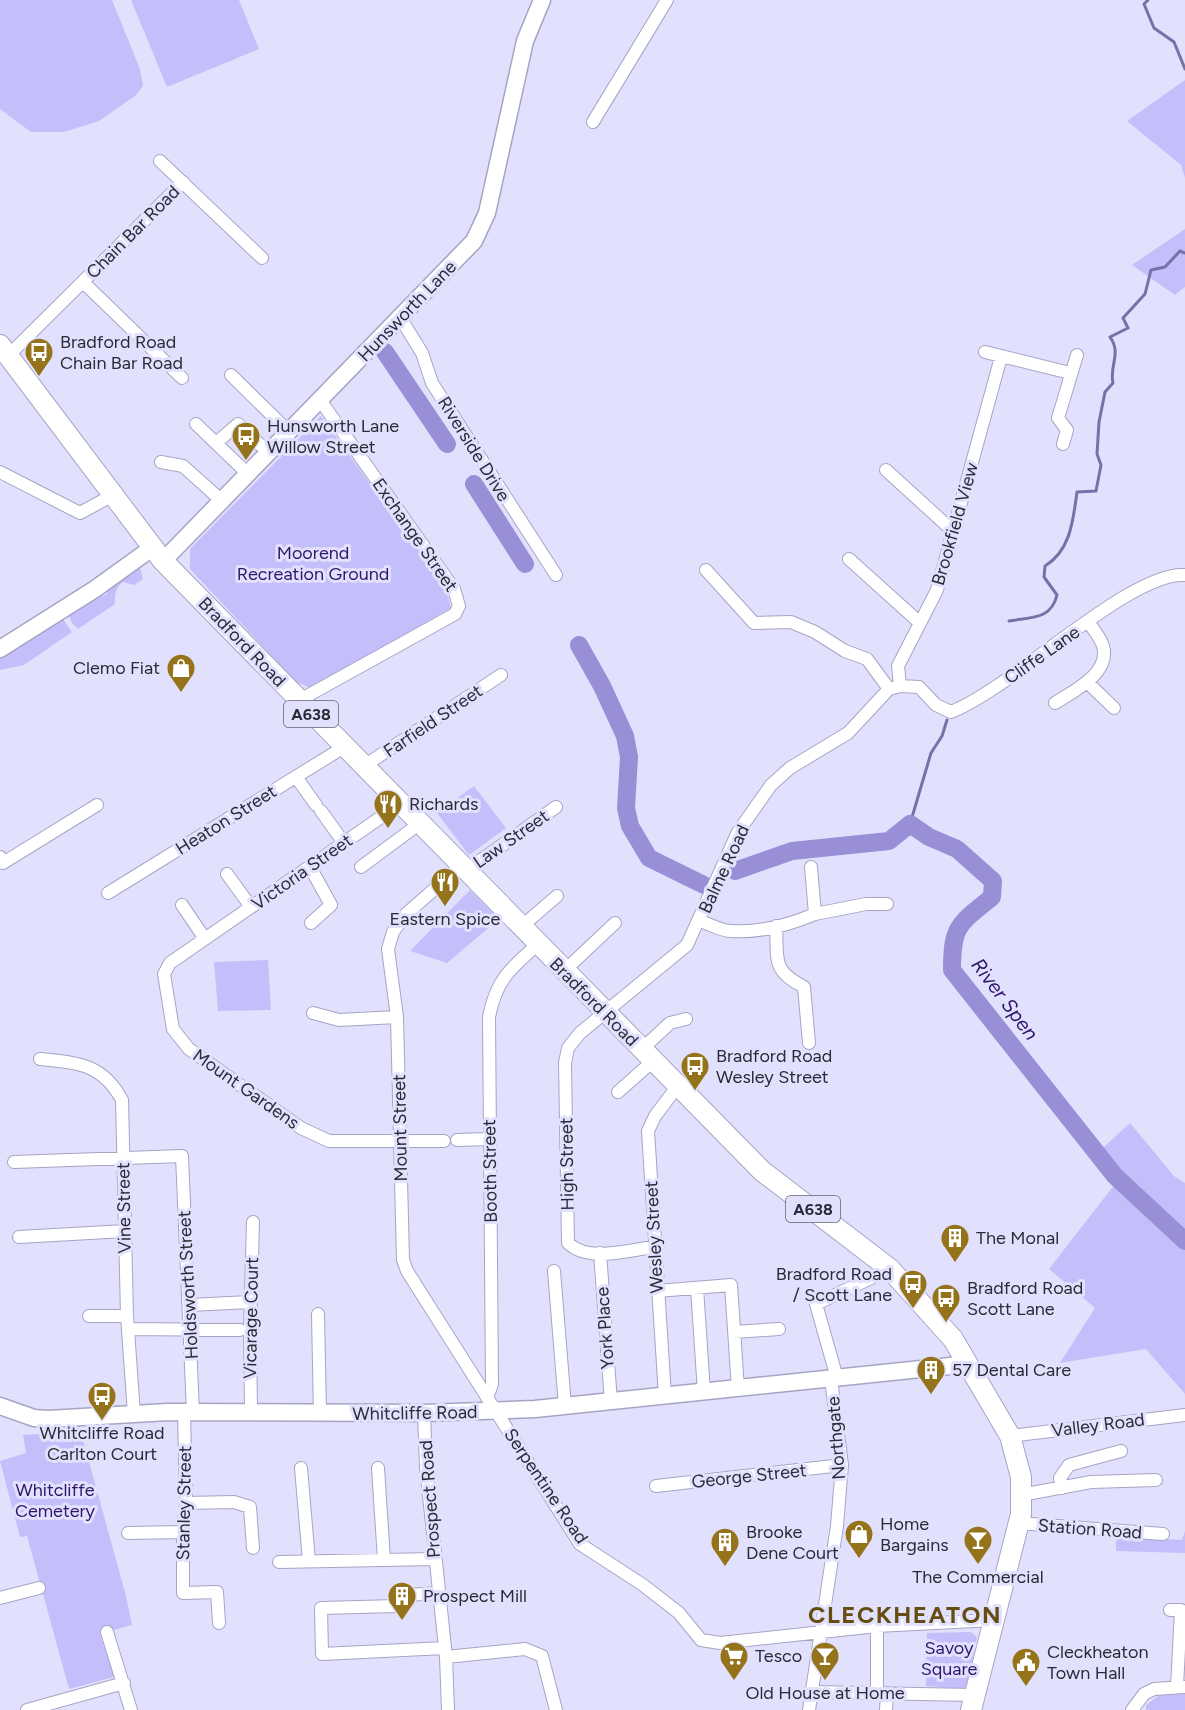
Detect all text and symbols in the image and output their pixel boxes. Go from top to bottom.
street label: Chain Bar Road [82,181,184,283]
street label: Hunsworth Lane [353,256,461,366]
place label: Bradford Road Chain Bar Road [60,331,183,374]
bus stop icon: Bradford Road Chain Bar Road [23,336,55,378]
street label: Riverside Drive [433,392,515,506]
place label: Hunsworth Lane Willow Street [267,415,399,458]
bus stop icon: Hunsworth Lane Willow Street [230,420,262,462]
street label: Brookfield View [927,460,983,588]
street label: Exchange Street [368,474,462,596]
park label: Moorend Recreation Ground [237,542,389,585]
street label: Bradford Road [194,593,290,691]
street label: Cliffe Lane [1000,621,1084,689]
shop icon: Clemo Fiat [165,652,197,694]
place label: Clemo Fiat [73,657,160,679]
street label: Farfield Street [379,680,487,762]
road number: A638 [284,701,338,727]
street label: Heaton Street [172,780,281,860]
restaurant icon: Richards [372,788,404,830]
place label: Richards [409,793,478,815]
street label: Law Street [469,805,553,873]
street label: Balme Road [694,821,754,917]
street label: Victoria Street [247,829,357,915]
restaurant icon: Eastern Spice [429,866,461,908]
place label: Eastern Spice [390,908,501,930]
street label: Bradford Road [545,953,643,1051]
water label: River Spen [966,953,1044,1045]
street label: Mount Gardens [189,1044,303,1134]
place label: Bradford Road Wesley Street [716,1045,832,1088]
bus stop icon: Bradford Road Wesley Street [679,1050,711,1092]
street label: Mount Street [388,1074,412,1182]
street label: High Street [555,1117,579,1211]
street label: Booth Street [478,1119,502,1223]
street label: Vine Street [112,1162,136,1254]
street label: Wesley Street [640,1180,668,1294]
road number: A638 [786,1196,840,1222]
street label: Holdsworth Street [173,1210,203,1360]
building icon: The Monal [939,1222,971,1264]
place label: The Monal [976,1227,1059,1249]
street label: Vicarage Court [239,1257,263,1379]
place label: Bradford Road / Scott Lane [776,1263,892,1306]
bus stop icon: Bradford Road / Scott Lane [897,1268,929,1310]
place label: Bradford Road Scott Lane [967,1277,1083,1320]
bus stop icon: Bradford Road Scott Lane [930,1282,962,1324]
street label: York Place [591,1286,619,1370]
building icon: 57 Dental Care [915,1354,947,1396]
place label: 57 Dental Care [952,1359,1071,1381]
bus stop icon: Whitcliffe Road Carlton Court [86,1380,118,1422]
street label: Northgate [822,1395,850,1480]
street label: Whitcliffe Road [352,1401,478,1425]
street label: Valley Road [1050,1408,1146,1442]
place label: Whitcliffe Road Carlton Court [39,1422,165,1465]
street label: Serpentine Road [499,1424,593,1548]
street label: Prospect Road [415,1439,445,1559]
street label: Stanley Street [172,1445,196,1561]
street label: George Street [691,1459,808,1493]
park label: Whitcliffe Cemetery [15,1479,96,1522]
place label: Home Bargains [880,1513,949,1556]
street label: Station Road [1037,1514,1143,1544]
shop icon: Home Bargains [843,1518,875,1560]
place label: Brooke Dene Court [746,1521,839,1564]
bar icon: The Commercial [962,1524,994,1566]
building icon: Brooke Dene Court [709,1526,741,1568]
place label: The Commercial [912,1566,1044,1588]
building icon: Prospect Mill [386,1580,418,1622]
place label: Prospect Mill [423,1585,527,1607]
district label: CLECKHEATON [808,1600,1002,1629]
park label: Savoy Square [921,1637,977,1680]
supermarket icon: Tesco [718,1640,750,1682]
bar icon: Old House at Home [809,1640,841,1682]
place label: Cleckheaton Town Hall [1047,1641,1149,1684]
place label: Tesco [755,1645,802,1667]
public building icon: Cleckheaton Town Hall [1010,1646,1042,1688]
place label: Old House at Home [745,1682,905,1704]

